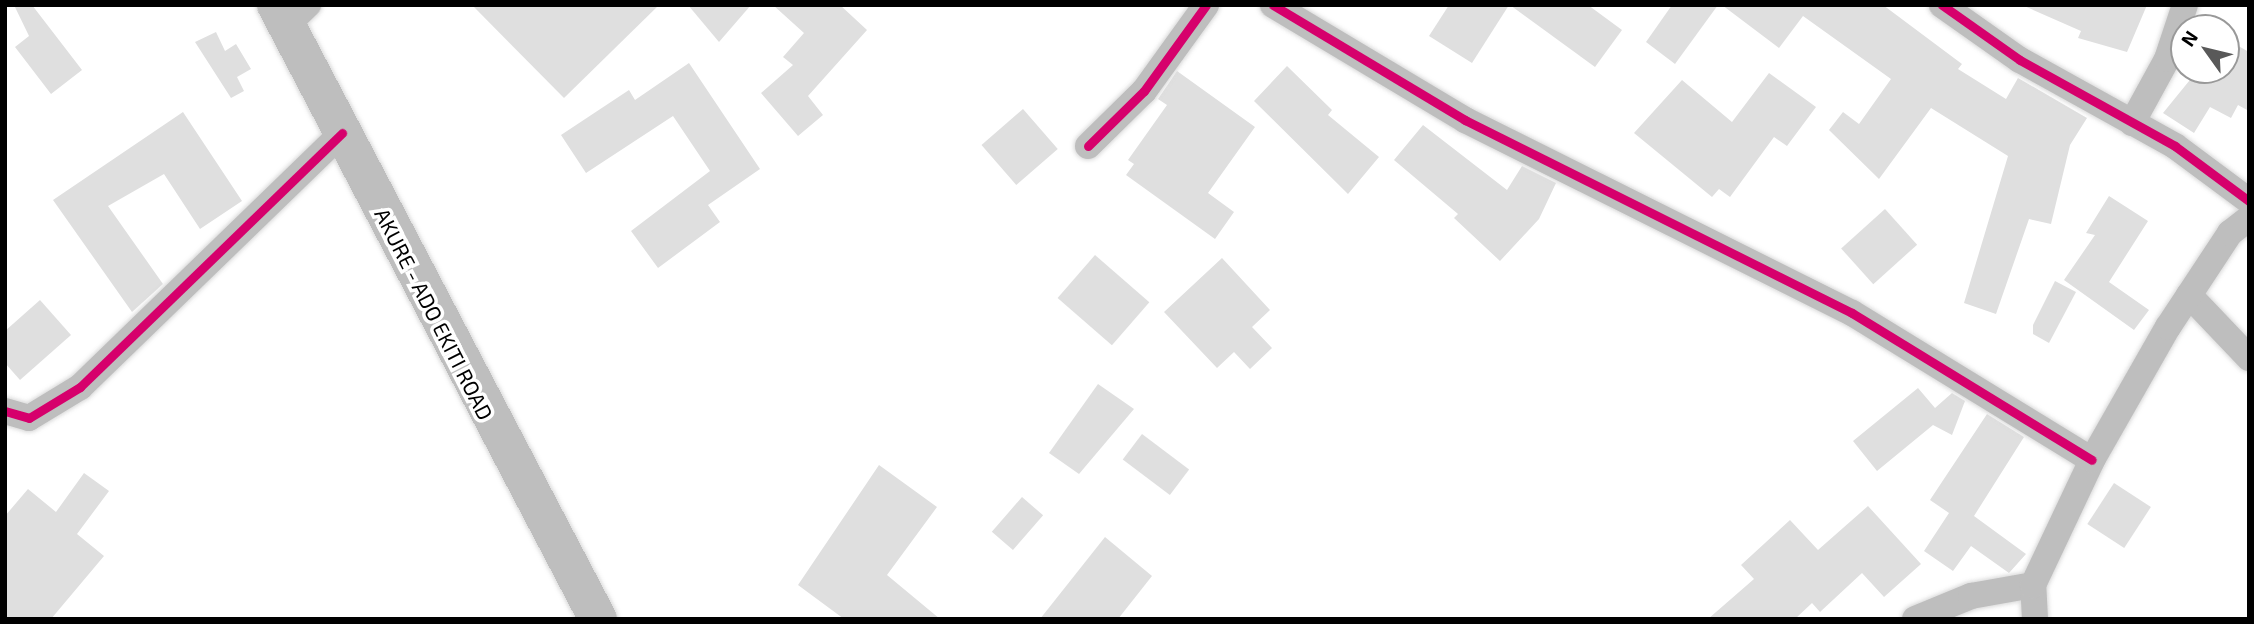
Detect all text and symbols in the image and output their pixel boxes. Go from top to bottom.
north arrow [2170,14,2240,84]
text: N [2175,26,2202,50]
street label: AKURE - ADO EKITI ROAD [369,204,499,424]

